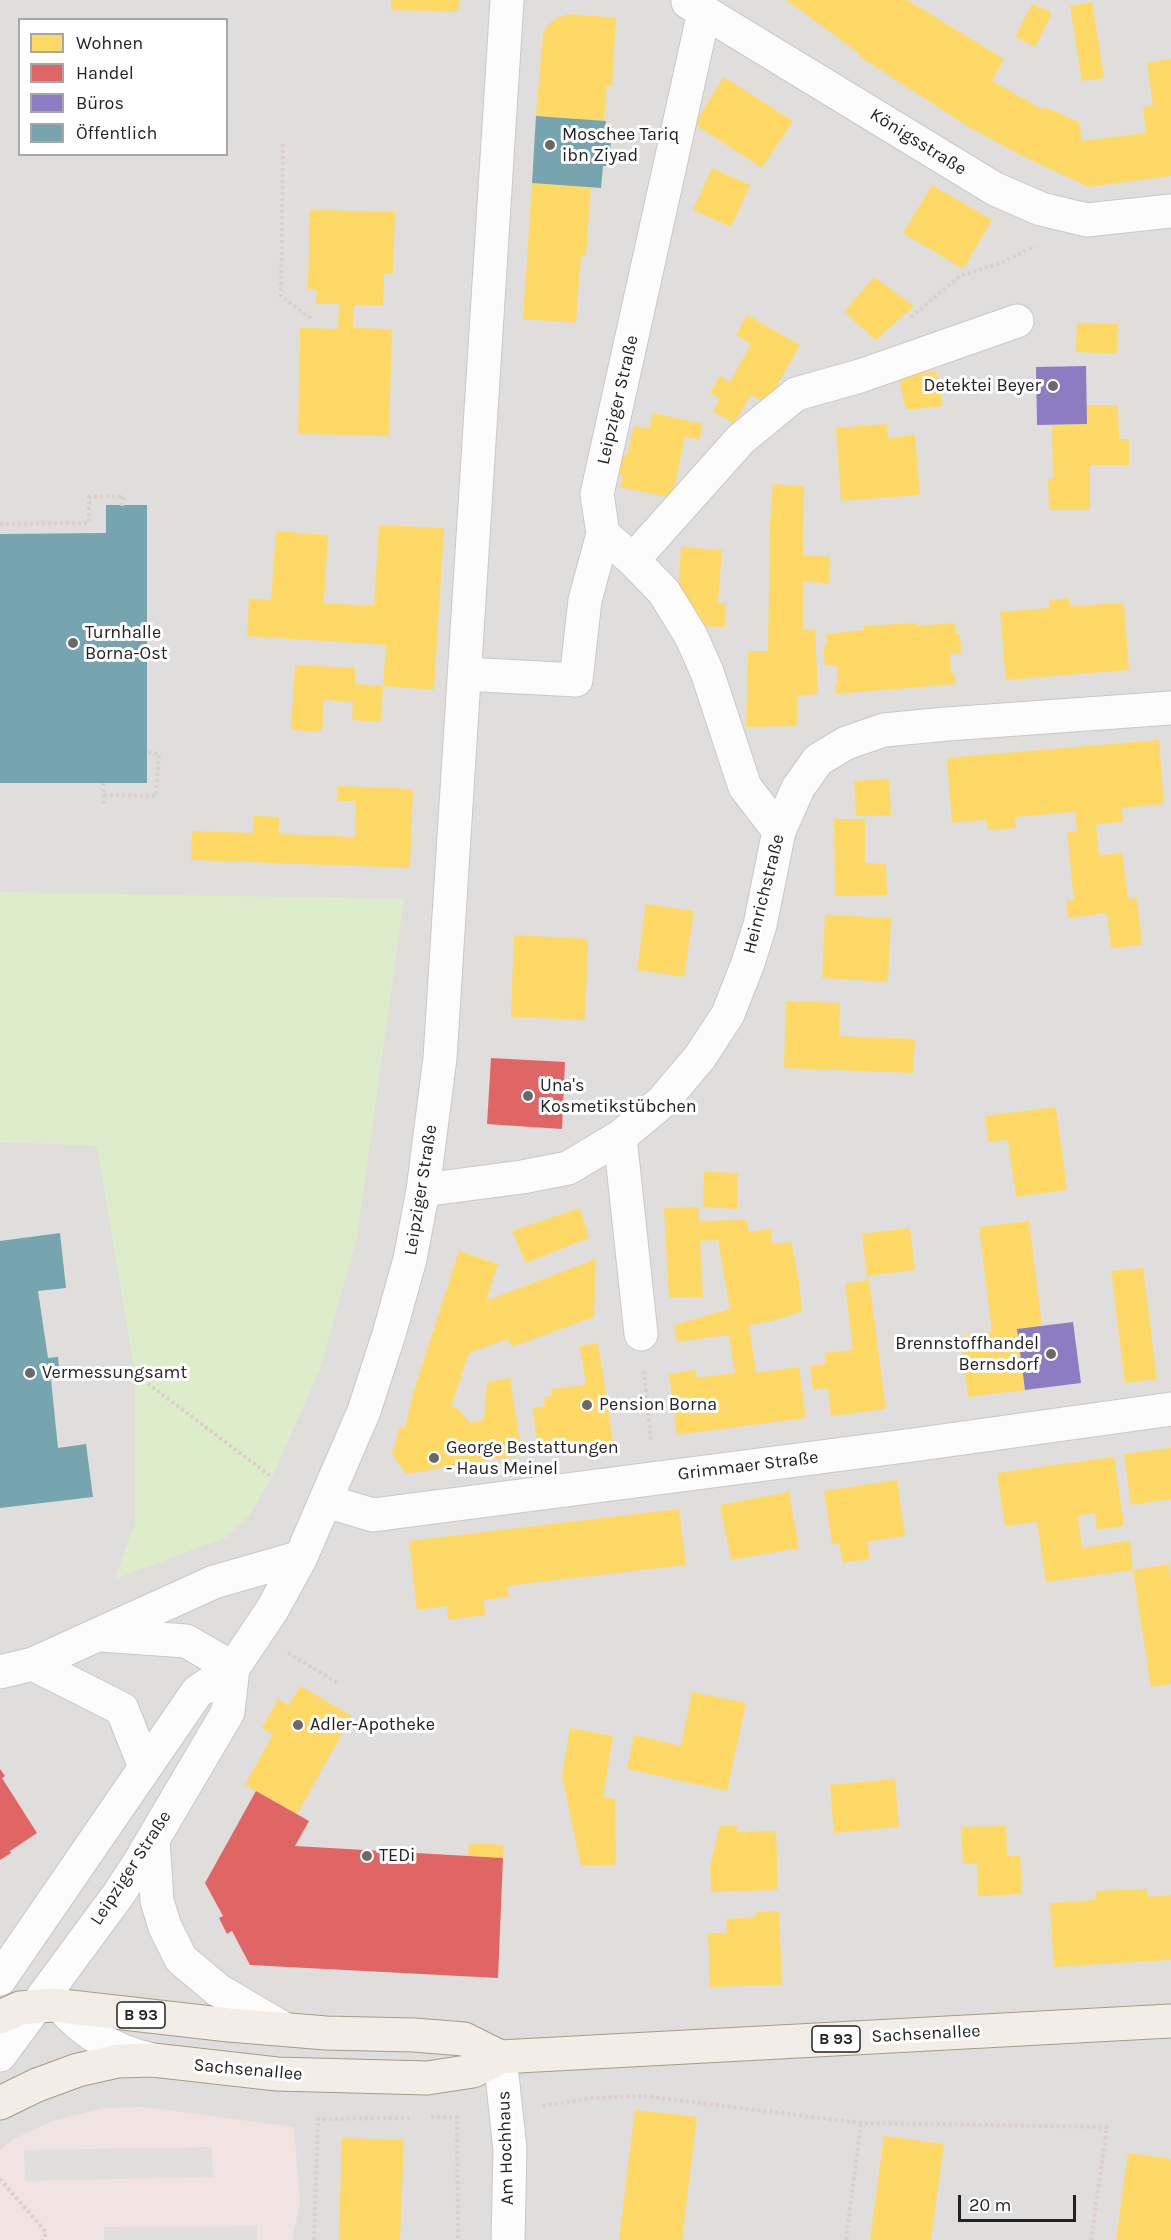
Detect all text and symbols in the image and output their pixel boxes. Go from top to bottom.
legend [18,18,228,156]
text: Wohnen [76,32,143,54]
text: Handel [76,62,134,84]
text: Büros [76,92,124,114]
street label: Königsstraße [866,104,970,180]
text: Öffentlich [76,122,157,144]
place label: Moschee Tariq ibn Ziyad [562,124,679,166]
marker: Moschee Tariq ibn Ziyad [543,138,557,152]
street label: Leipziger Straße [593,333,643,467]
place label: Detektei Beyer [924,375,1041,397]
marker: Detektei Beyer [1046,379,1060,393]
place label: Turnhalle Borna-Ost [85,622,167,664]
marker: Turnhalle Borna-Ost [66,636,80,650]
street label: Heinrichstraße [739,832,789,956]
place label: Una's Kosmetikstübchen [540,1075,697,1118]
marker: Una's Kosmetikstübchen [521,1089,535,1103]
street label: Leipziger Straße [400,1123,442,1257]
place label: Brennstoffhandel Bernsdorf [895,1333,1039,1376]
marker: Brennstoffhandel Bernsdorf [1044,1347,1058,1361]
place label: Vermessungsamt [42,1362,187,1384]
marker: Vermessungsamt [23,1366,37,1380]
place label: Pension Borna [599,1394,717,1416]
marker: Pension Borna [580,1398,594,1412]
place label: George Bestattungen - Haus Meinel [446,1437,619,1480]
street label: Grimmaer Straße [676,1447,820,1485]
marker: George Bestattungen - Haus Meinel [427,1451,441,1465]
place label: Adler-Apotheke [310,1714,435,1736]
marker: Adler-Apotheke [291,1718,305,1732]
street label: Leipziger Straße [86,1807,176,1929]
place label: TEDi [379,1845,415,1867]
marker: TEDi [360,1849,374,1863]
road number: B 93 [117,2002,165,2028]
street label: Sachsenallee [871,2020,981,2048]
road number: B 93 [812,2026,860,2052]
street label: Sachsenallee [193,2054,303,2086]
street label: Am Hochhaus [493,2090,519,2206]
scale bar [961,2183,1080,2221]
text: 20 m [969,2194,1011,2216]

